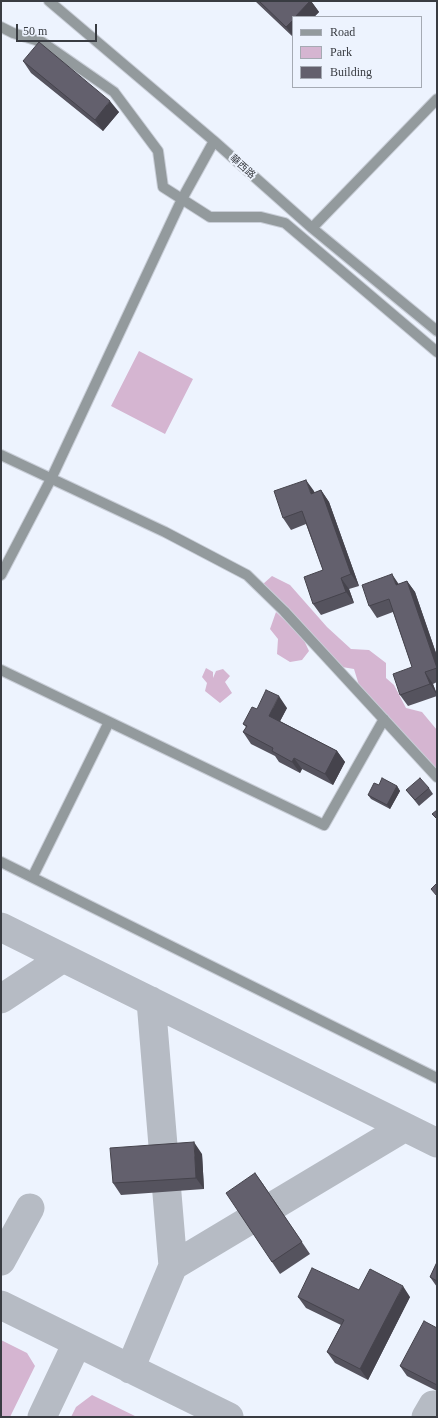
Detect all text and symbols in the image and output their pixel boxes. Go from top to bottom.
scale bar [18,16,99,42]
legend [292,16,422,88]
text: 50 m [23,24,47,38]
text: Road [330,25,355,39]
text: Park [330,45,352,59]
text: Building [330,65,372,79]
street label: 華西路 [228,152,258,180]

